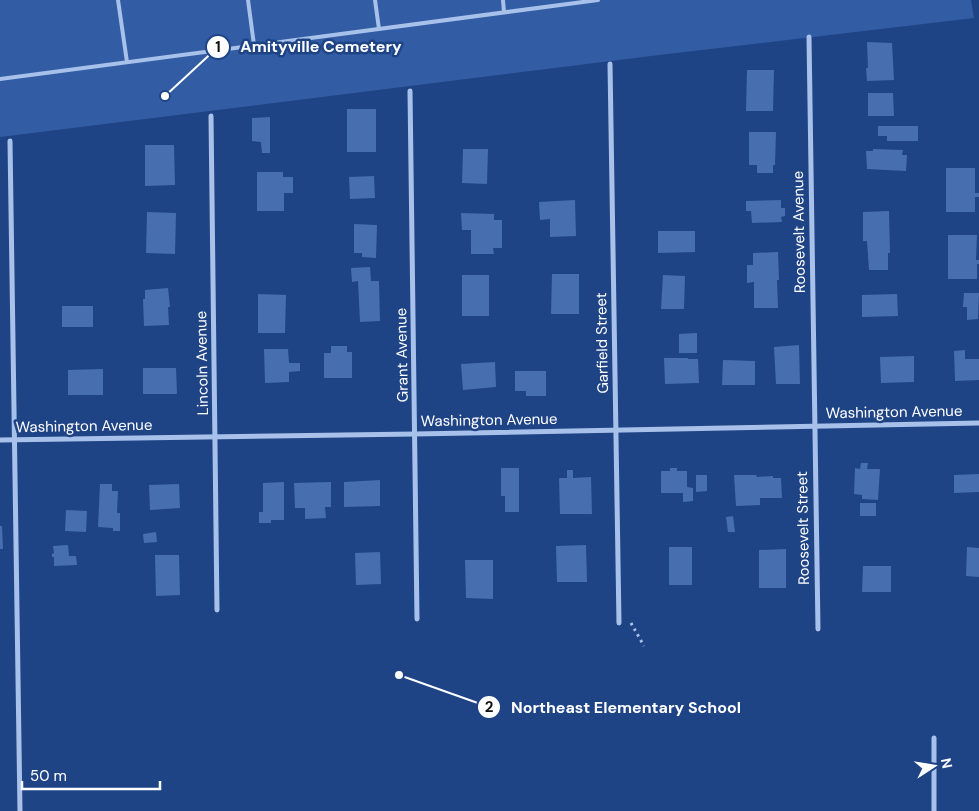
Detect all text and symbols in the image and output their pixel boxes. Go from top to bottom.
callout: Amityville Cemetery [206,31,412,62]
text: Amityville Cemetery [240,36,402,57]
text: 1 [215,37,221,57]
street label: Roosevelt Avenue [788,171,810,293]
street label: Garfield Street [591,292,613,394]
street label: Grant Avenue [391,308,413,402]
street label: Lincoln Avenue [191,311,213,415]
street label: Washington Avenue [825,401,963,423]
street label: Washington Avenue [420,409,558,431]
street label: Washington Avenue [15,415,153,437]
street label: Roosevelt Street [792,471,814,585]
callout: Northeast Elementary School [476,692,751,723]
text: 2 [485,697,494,717]
text: Northeast Elementary School [511,697,741,718]
north arrow [909,741,959,791]
text: N [937,756,957,770]
scale bar [22,758,160,790]
text: 50 m [30,766,67,786]

